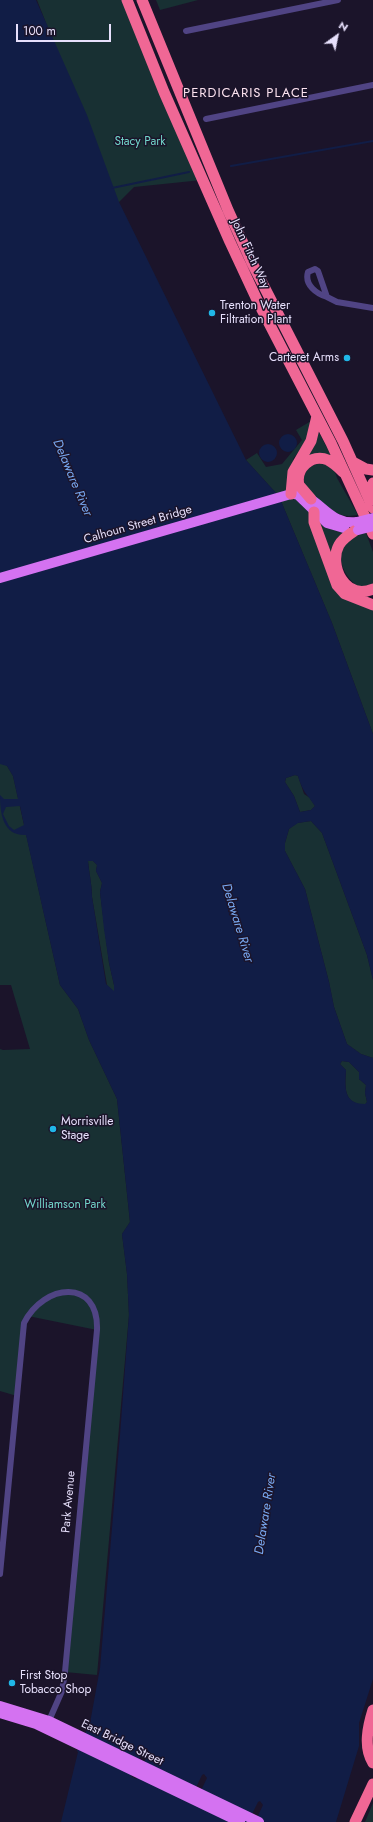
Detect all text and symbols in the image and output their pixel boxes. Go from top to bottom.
scale bar [18,16,113,42]
north arrow [317,16,357,56]
text: N [336,17,352,35]
text: 100 m [23,22,56,40]
district label: PERDICARIS PLACE [183,86,309,102]
park label: Stacy Park [114,135,166,149]
street label: John Fitch Way [228,217,272,291]
place label: Trenton Water Filtration Plant [220,299,291,327]
marker: Trenton Water Filtration Plant [207,308,217,318]
place label: Carteret Arms [269,351,339,365]
marker: Carteret Arms [342,353,352,363]
water label: Delaware River [49,437,95,519]
street label: Calhoun Street Bridge [82,503,194,547]
water label: Delaware River [218,882,256,964]
place label: Morrisville Stage [61,1115,113,1143]
marker: Morrisville Stage [48,1124,58,1134]
park label: Williamson Park [24,1198,106,1212]
street label: Park Avenue [59,1470,79,1534]
water label: Delaware River [252,1472,280,1556]
place label: First Stop Tobacco Shop [20,1669,91,1697]
marker: First Stop Tobacco Shop [7,1678,17,1688]
street label: East Bridge Street [79,1717,165,1769]

